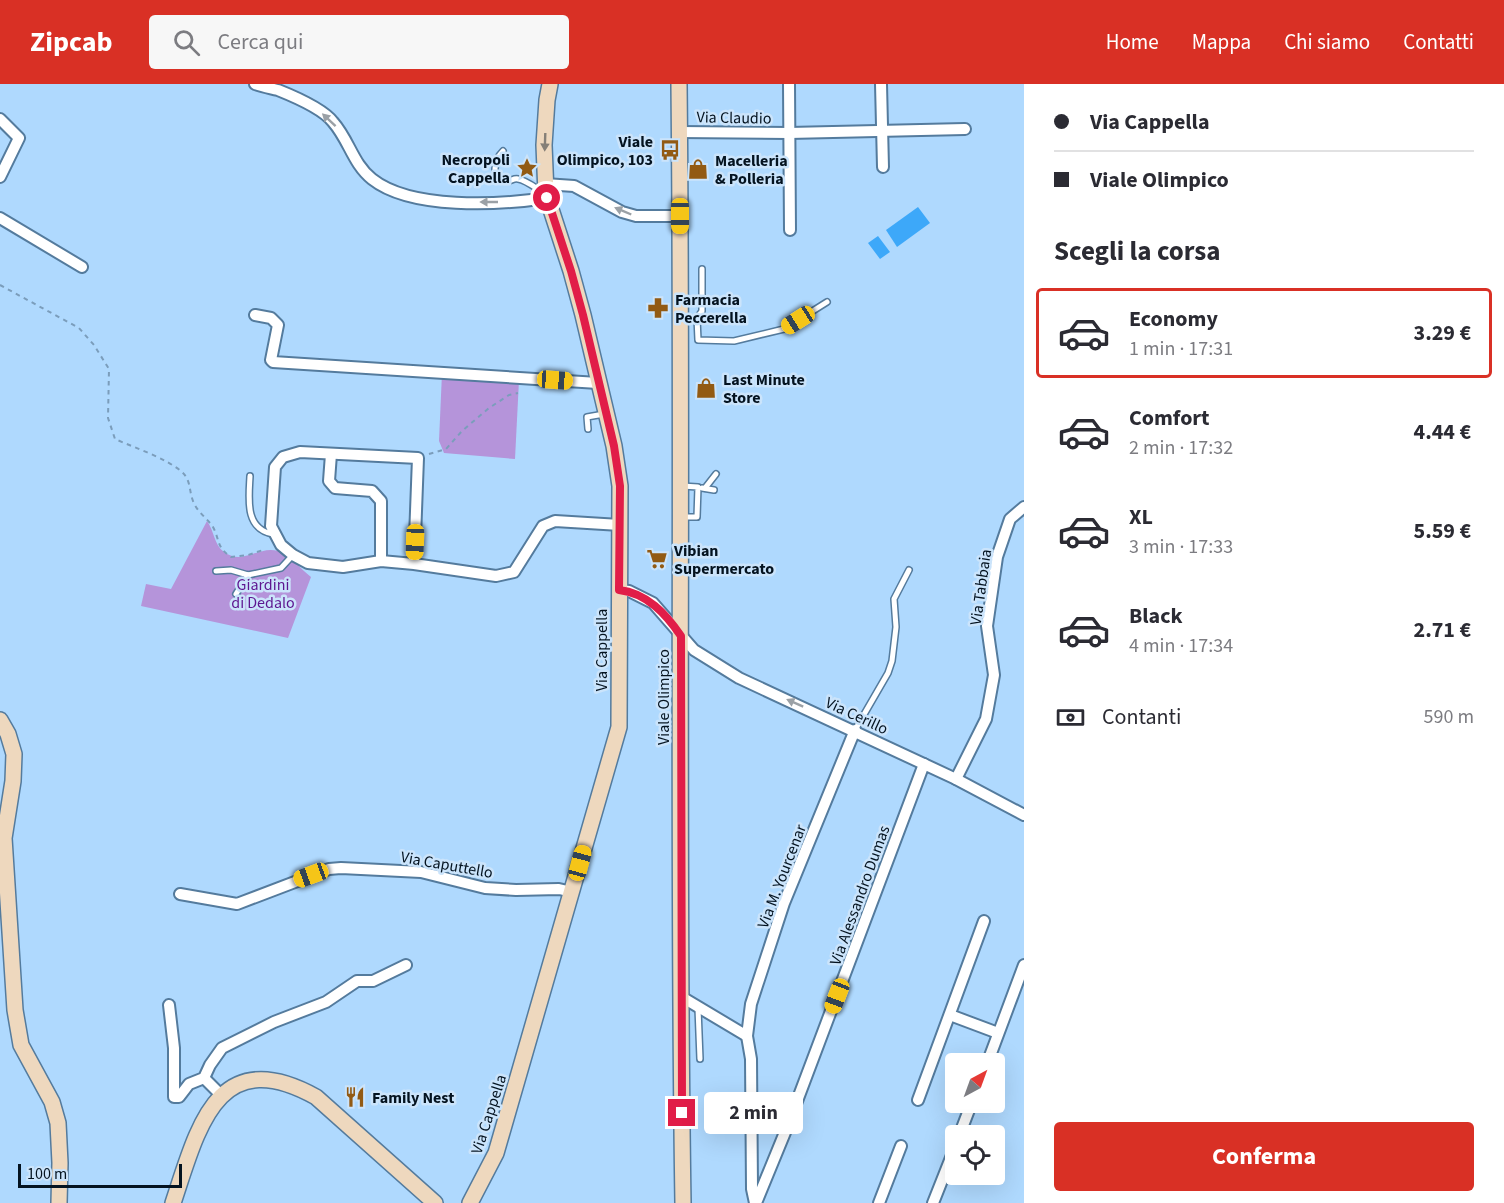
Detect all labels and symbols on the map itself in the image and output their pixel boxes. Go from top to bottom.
street label: Via Claudio [696,106,772,130]
one-way arrow [322,113,337,127]
place label: Viale Olimpico, 103 [557,131,653,171]
one-way arrow [540,133,549,152]
bus stop icon: Viale Olimpico, 103 [658,138,682,162]
place label: Necropoli Cappella [441,149,510,189]
place label: Macelleria & Polleria [715,150,788,190]
place icon: Necropoli Cappella [515,156,539,180]
shop icon: Macelleria & Polleria [686,157,710,181]
route start [533,184,560,211]
one-way arrow [479,197,498,207]
car [671,198,689,234]
one-way arrow [613,206,631,216]
place label: Farmacia Peccerella [675,289,747,329]
pharmacy icon: Farmacia Peccerella [646,296,670,320]
car [778,303,818,337]
place label: Last Minute Store [723,369,805,409]
car [536,370,574,390]
shop icon: Last Minute Store [694,376,718,400]
car [405,524,425,560]
place label: Vibian Supermercato [673,540,774,580]
supermarket icon: Vibian Supermercato [645,547,669,571]
street label: Via Tabbaia [965,548,997,627]
park label: Giardini di Dedalo [231,574,295,614]
street label: Via Cappella [591,609,613,691]
street label: Viale Olimpico [653,649,675,745]
street label: Via Cerillo [822,692,892,740]
one-way arrow [786,698,804,708]
street label: Via M. Yourcenar [752,821,812,931]
street label: Via Alessandro Dumas [824,822,896,968]
car [567,843,593,883]
street label: Via Caputtello [399,846,495,884]
car [291,860,331,890]
car [822,976,852,1016]
north arrow [945,1053,1005,1113]
street label: Via Cappella [466,1072,512,1157]
restaurant icon: Family Nest [343,1085,367,1109]
place label: Family Nest [372,1087,454,1109]
callout: 2 min [703,1092,802,1134]
route end [668,1099,695,1126]
scale bar [18,1161,182,1188]

